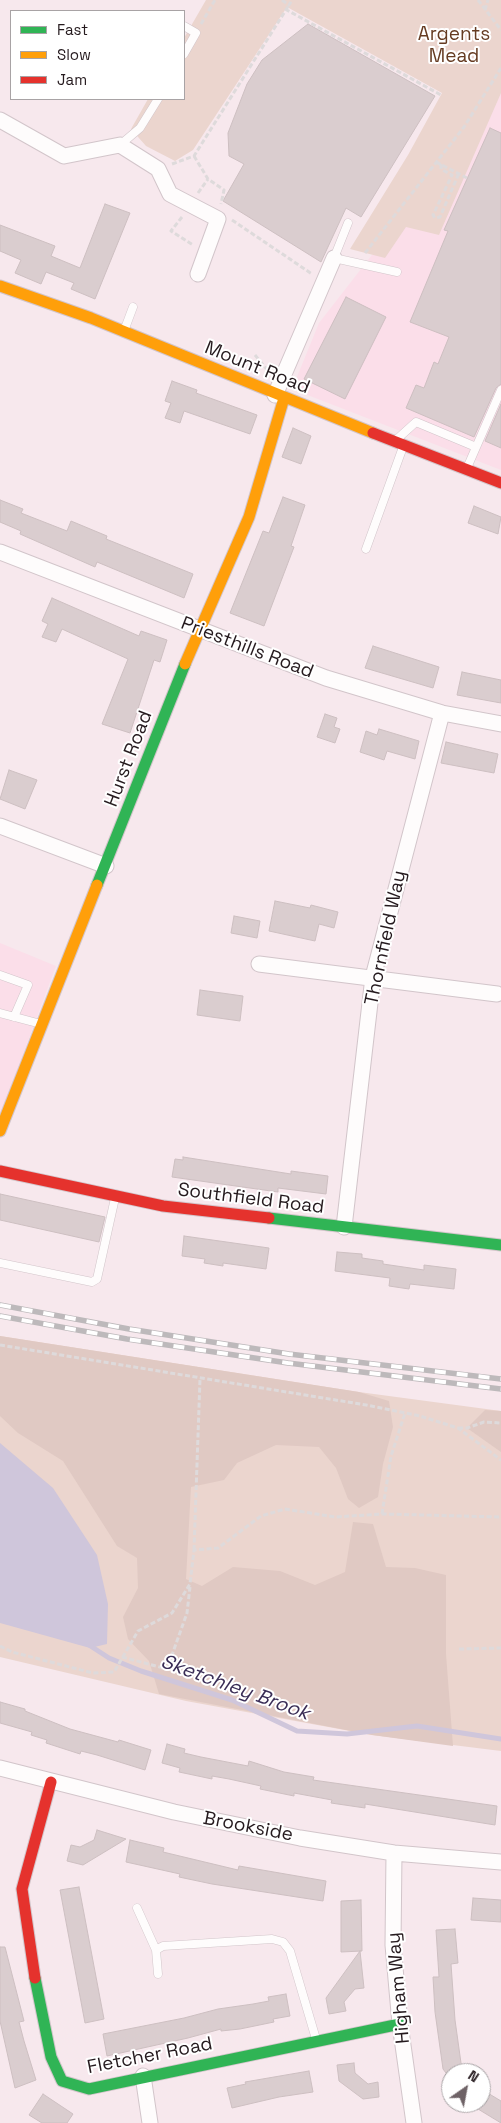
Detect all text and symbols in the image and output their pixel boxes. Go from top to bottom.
legend [10,10,185,100]
text: Fast [57,20,88,39]
park label: Argents Mead [418,24,490,68]
text: Slow [57,45,91,64]
text: Jam [57,70,87,89]
street label: Mount Road [201,337,313,399]
street label: Priesthills Road [177,612,317,684]
street label: Hurst Road [100,708,158,810]
street label: Thornfield Way [361,868,411,1008]
street label: Southfield Road [176,1179,326,1219]
water label: Sketchley Brook [157,1650,313,1726]
street label: Brookside [201,1807,295,1847]
street label: Higham Way [383,1931,415,2045]
street label: Fletcher Road [85,2033,215,2079]
north arrow [441,2063,491,2113]
text: N [465,2066,482,2086]

